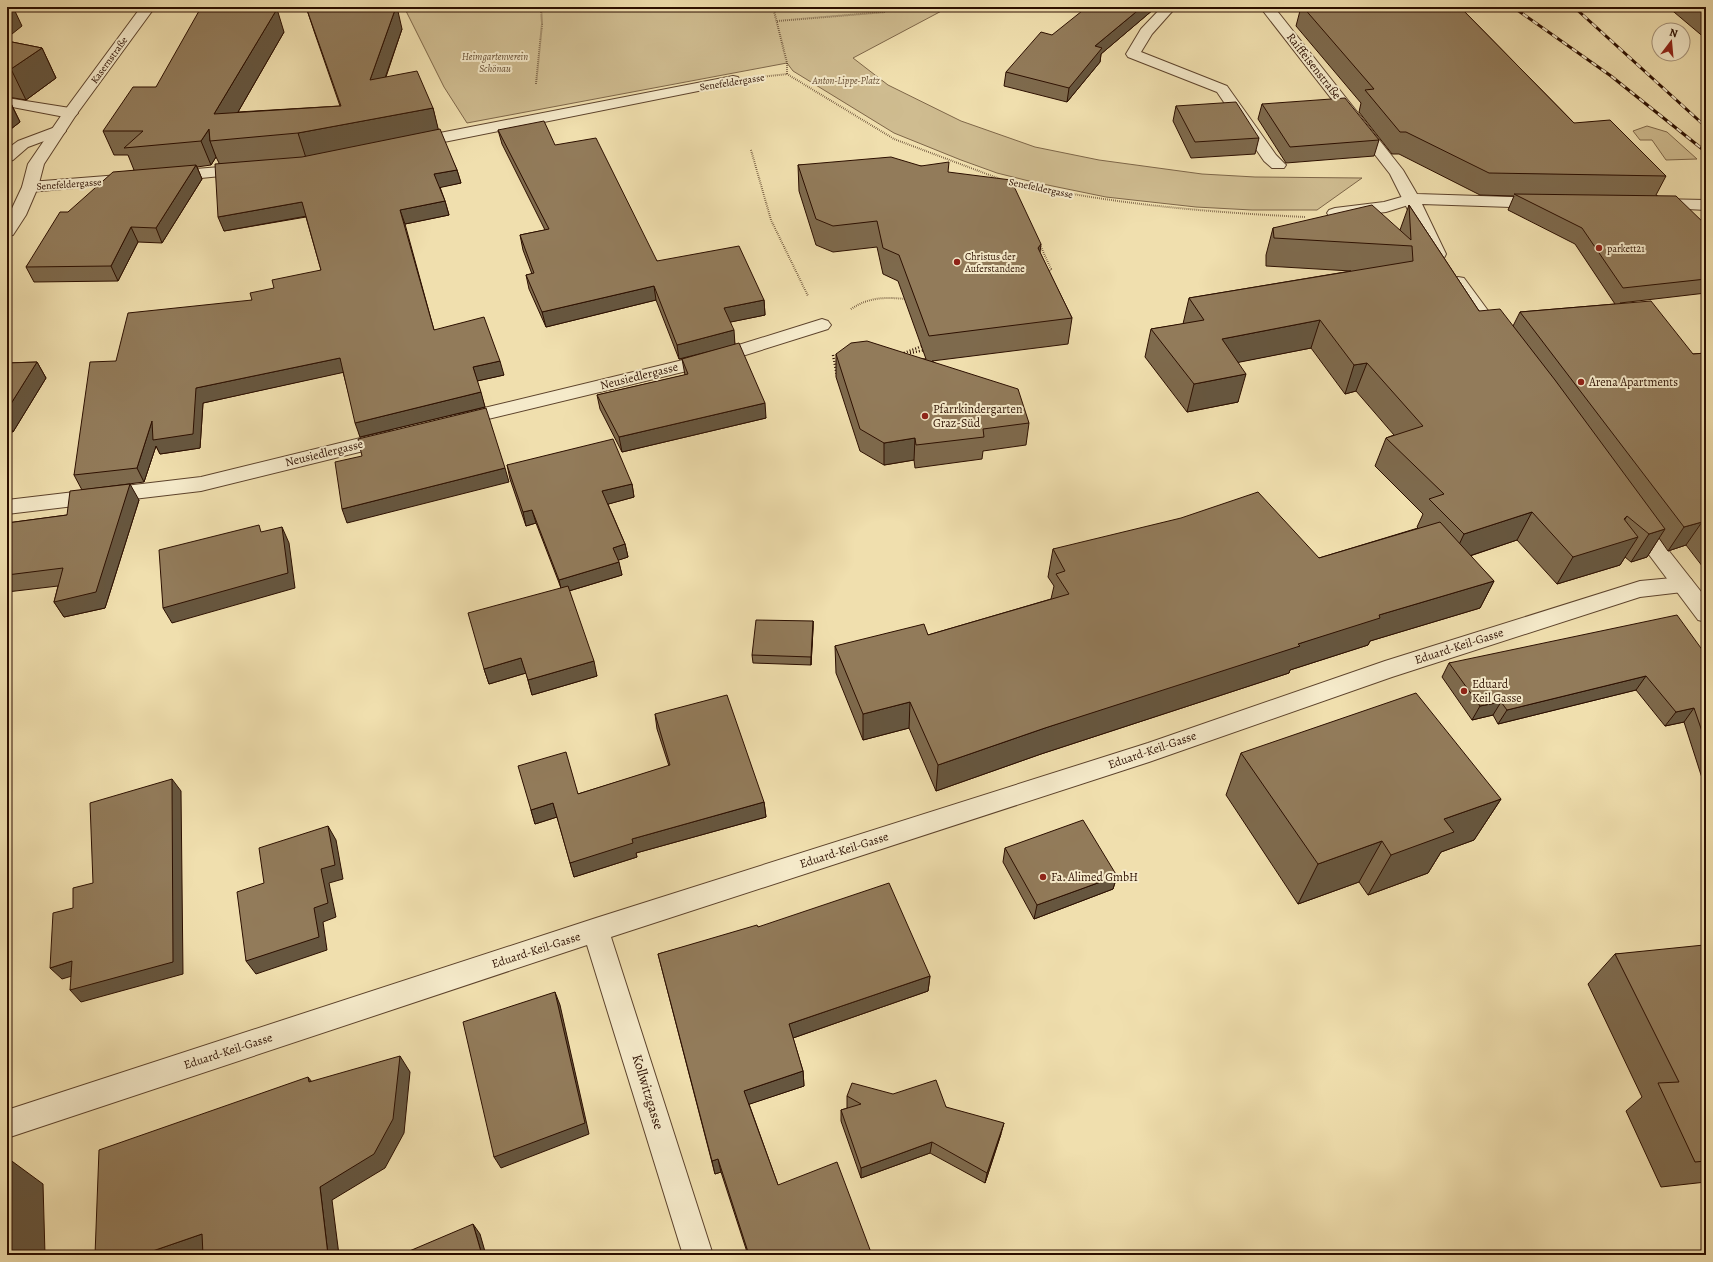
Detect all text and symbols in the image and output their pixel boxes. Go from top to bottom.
north arrow [1651,22,1691,62]
text: N [1668,25,1680,41]
street label: Raiffeisenstraße [1283,29,1345,103]
street label: Kasernstraße [88,34,131,86]
park label: Heimgartenverein Schönau [462,50,528,75]
street label: Senefeldergasse [699,70,766,94]
park label: Anton-Lippe-Platz [811,74,880,88]
street label: Senefeldergasse [36,175,103,193]
street label: Senefeldergasse [1008,175,1075,201]
place label: parkett21 [1607,242,1645,256]
marker: parkett21 [1594,243,1604,253]
place label: Christus der Auferstandene [964,250,1025,275]
marker: Christus der Auferstandene [952,257,962,267]
street label: Neusiedlergasse [598,359,680,393]
place label: Arena Apartments [1588,374,1678,390]
marker: Arena Apartments [1576,377,1586,387]
place label: Pfarrkindergarten Graz-Süd [933,401,1023,431]
marker: Pfarrkindergarten Graz-Süd [920,411,930,421]
street label: Neusiedlergasse [283,436,365,470]
street label: Eduard-Keil-Gasse [1413,624,1505,668]
place label: Eduard Keil Gasse [1472,676,1522,706]
marker: Eduard Keil Gasse [1459,686,1469,696]
street label: Eduard-Keil-Gasse [1106,727,1198,773]
street label: Eduard-Keil-Gasse [798,828,890,872]
place label: Fa. Alimed GmbH [1051,869,1138,885]
marker: Fa. Alimed GmbH [1038,872,1048,882]
street label: Eduard-Keil-Gasse [490,928,582,972]
street label: Eduard-Keil-Gasse [182,1029,274,1073]
street label: Kollwitzgasse [628,1052,668,1132]

